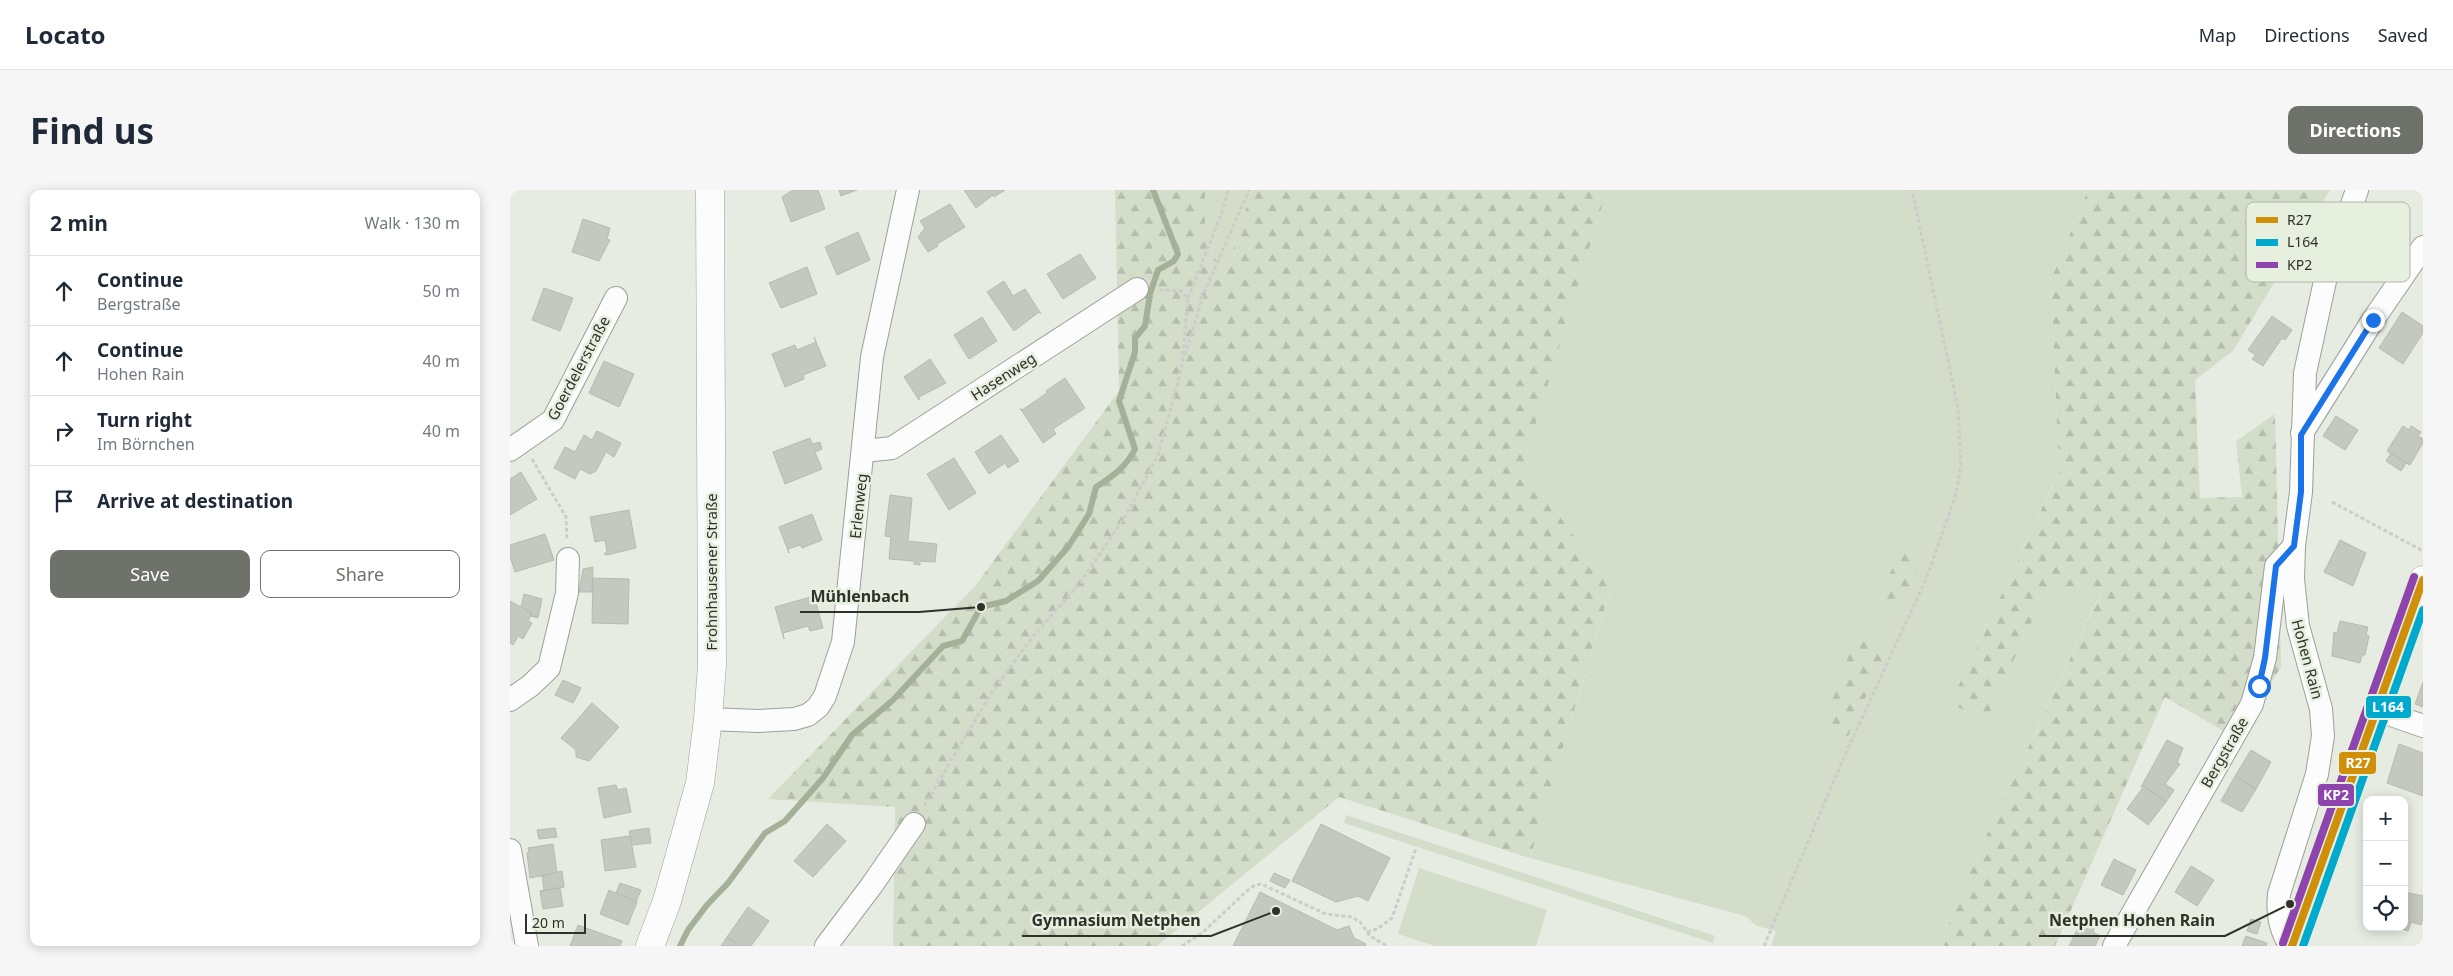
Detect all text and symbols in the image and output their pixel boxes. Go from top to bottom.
text: Locato [25,18,106,51]
text: Map [2199,23,2236,47]
text: Directions [2264,23,2350,47]
text: Saved [2378,23,2428,47]
button: Directions [2288,106,2423,154]
text: Find us [30,107,154,154]
legend [2246,202,2410,282]
text: 2 min [50,209,108,237]
text: R27 [2287,210,2312,229]
text: Walk · 130 m [365,212,460,234]
text: L164 [2287,232,2318,251]
text: KP2 [2287,255,2312,274]
text: Continue [97,267,183,293]
icon: ahead [50,277,78,305]
text: 50 m [423,280,460,302]
text: Bergstraße [97,293,181,315]
route end [2362,309,2385,332]
street label: Goerdelerstraße [542,312,614,424]
text: Continue [97,337,183,363]
icon: ahead [50,347,78,375]
street label: Hasenweg [967,347,1039,405]
text: 40 m [423,350,460,372]
text: Hohen Rain [97,363,184,385]
text: Turn right [97,407,192,433]
icon: right [50,417,78,445]
text: 40 m [423,420,460,442]
text: Im Börnchen [97,433,195,455]
street label: Erlenweg [845,472,871,540]
icon: arrive [50,487,78,515]
text: Arrive at destination [97,488,293,514]
street label: Frohnhausener Straße [701,493,721,651]
button: Save [50,550,250,598]
button: Share [260,550,460,598]
callout: Mühlenbach [800,581,919,612]
text: Mühlenbach [811,585,909,607]
street label: Hohen Rain [2288,617,2328,701]
route start [2248,675,2271,698]
line badge: L164 [2365,695,2412,719]
text: L164 [2372,697,2404,716]
street label: Bergstraße [2196,713,2252,791]
line badge: R27 [2338,751,2377,775]
text: R27 [2345,753,2371,772]
line badge: KP2 [2317,783,2355,807]
text: KP2 [2323,785,2349,804]
map controls [2363,796,2408,931]
button: + [2363,796,2408,841]
button: − [2363,841,2408,886]
button: locate [2363,886,2408,931]
callout: Gymnasium Netphen [1022,905,1211,936]
callout: Netphen Hohen Rain [2039,905,2225,936]
text: Gymnasium Netphen [1031,909,1201,931]
text: Netphen Hohen Rain [2049,909,2215,931]
scale bar [525,911,586,934]
text: 20 m [532,913,565,932]

